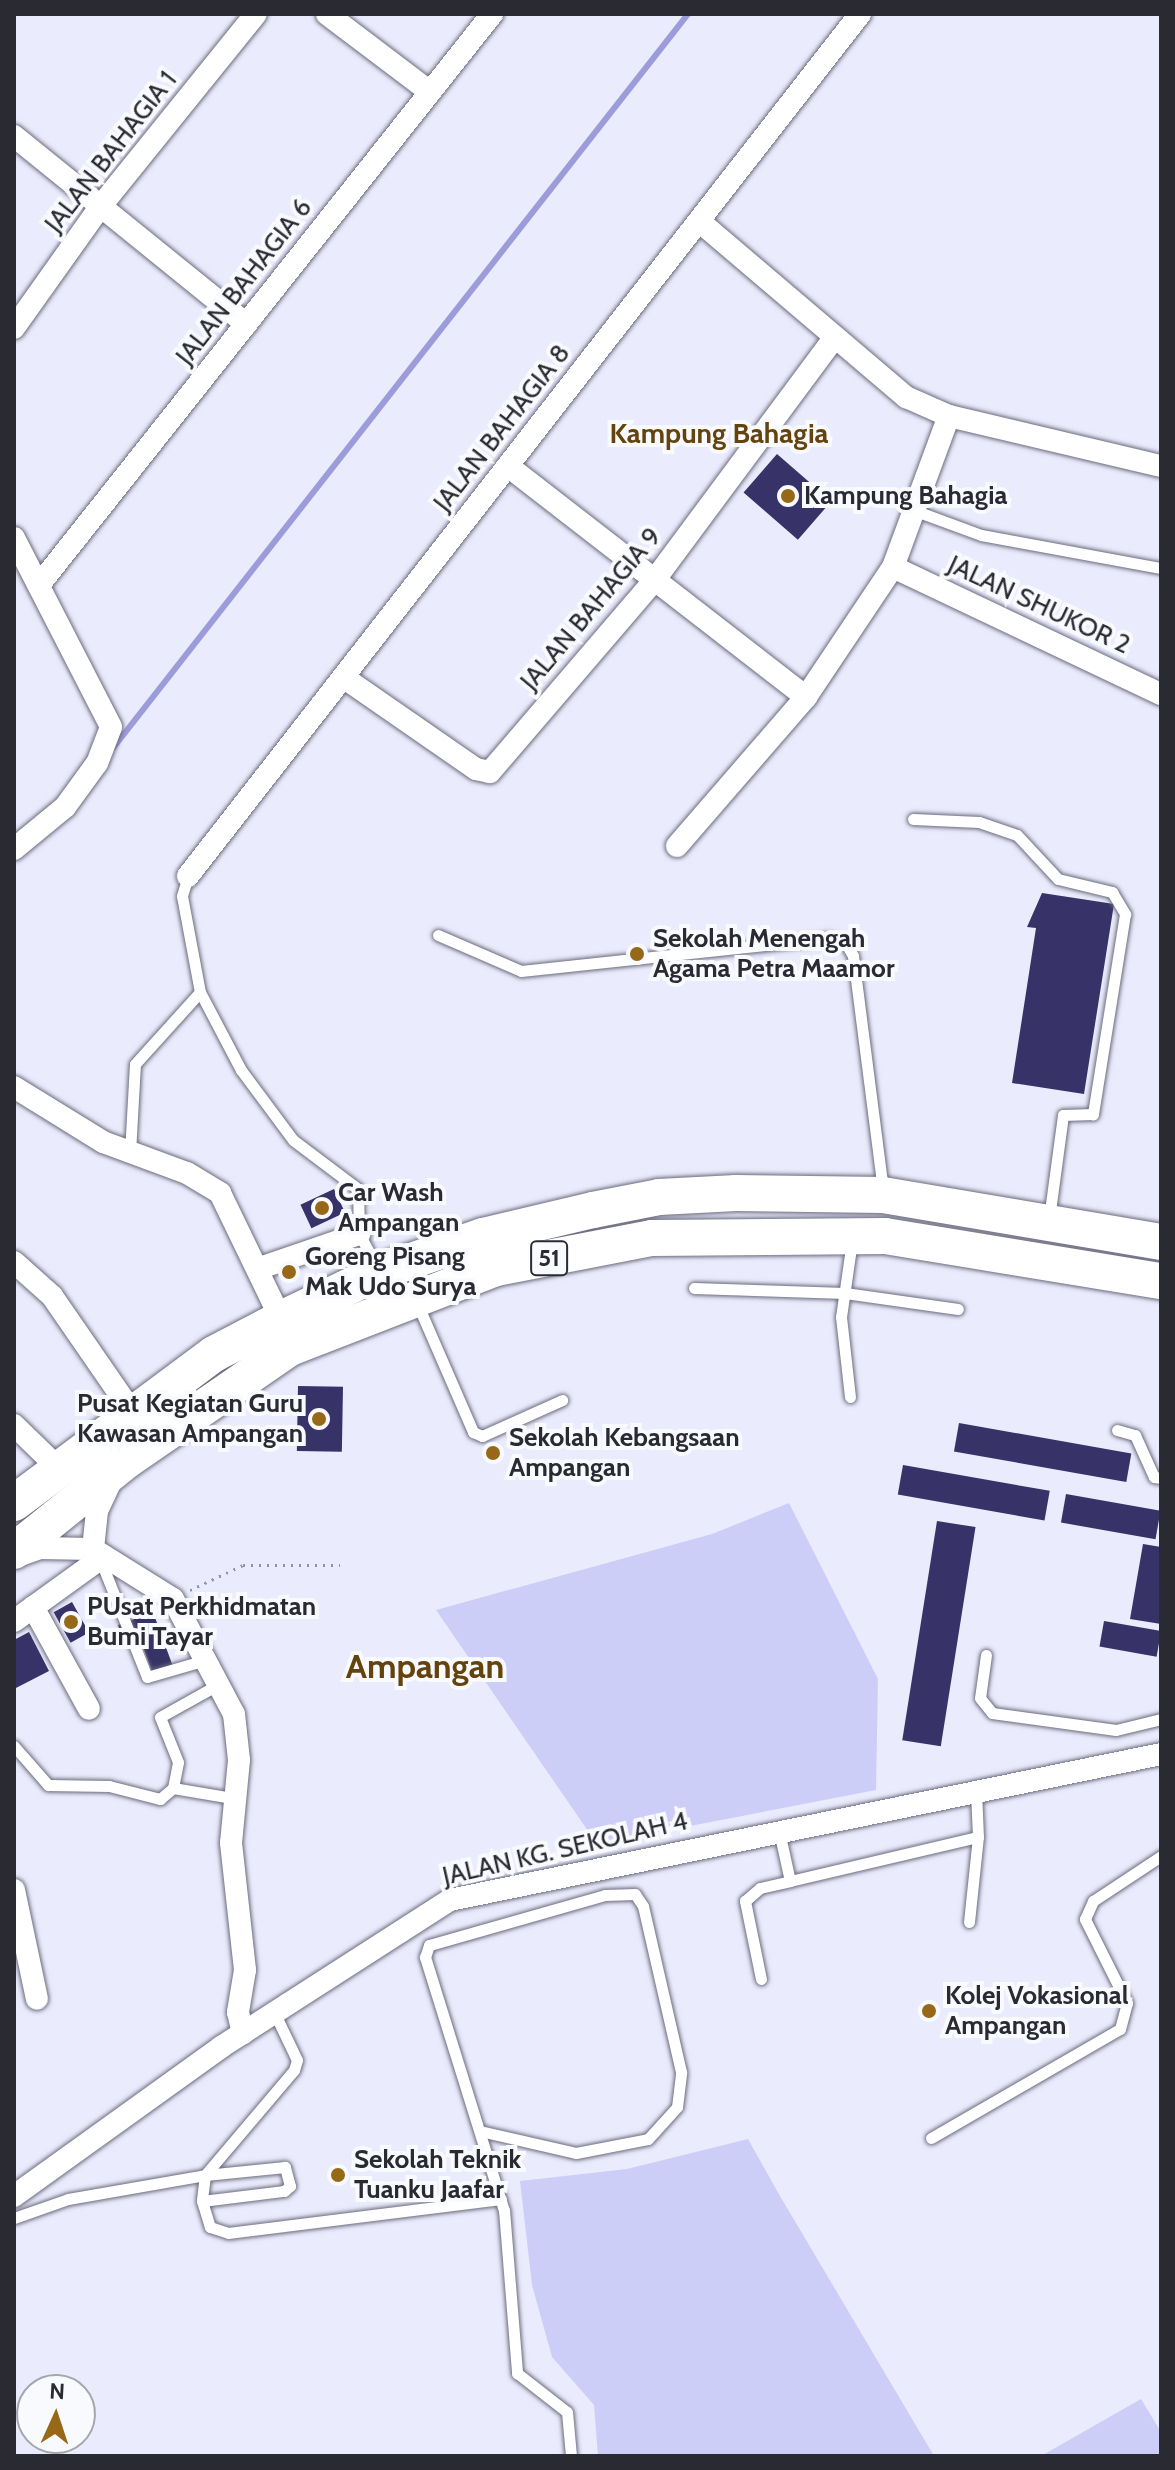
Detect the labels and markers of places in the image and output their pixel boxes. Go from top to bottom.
place label: Kampung Bahagia [804,480,1007,512]
marker: Kampung Bahagia [779,487,797,505]
place label: Sekolah Menengah Agama Petra Maamor [653,923,895,984]
marker: Sekolah Menengah Agama Petra Maamor [628,945,646,963]
place label: Car Wash Ampangan [338,1177,459,1238]
marker: Car Wash Ampangan [313,1199,331,1217]
place label: Goreng Pisang Mak Udo Surya [305,1241,476,1302]
marker: Goreng Pisang Mak Udo Surya [280,1263,298,1281]
place label: Pusat Kegiatan Guru Kawasan Ampangan [77,1388,303,1450]
marker: Pusat Kegiatan Guru Kawasan Ampangan [310,1410,328,1428]
place label: Sekolah Kebangsaan Ampangan [509,1422,740,1484]
marker: Sekolah Kebangsaan Ampangan [484,1444,502,1462]
place label: PUsat Perkhidmatan Bumi Tayar [87,1591,316,1652]
marker: PUsat Perkhidmatan Bumi Tayar [62,1613,80,1631]
place label: Kolej Vokasional Ampangan [945,1980,1129,2042]
marker: Kolej Vokasional Ampangan [920,2002,938,2020]
place label: Sekolah Teknik Tuanku Jaafar [354,2144,521,2206]
marker: Sekolah Teknik Tuanku Jaafar [329,2166,347,2184]

